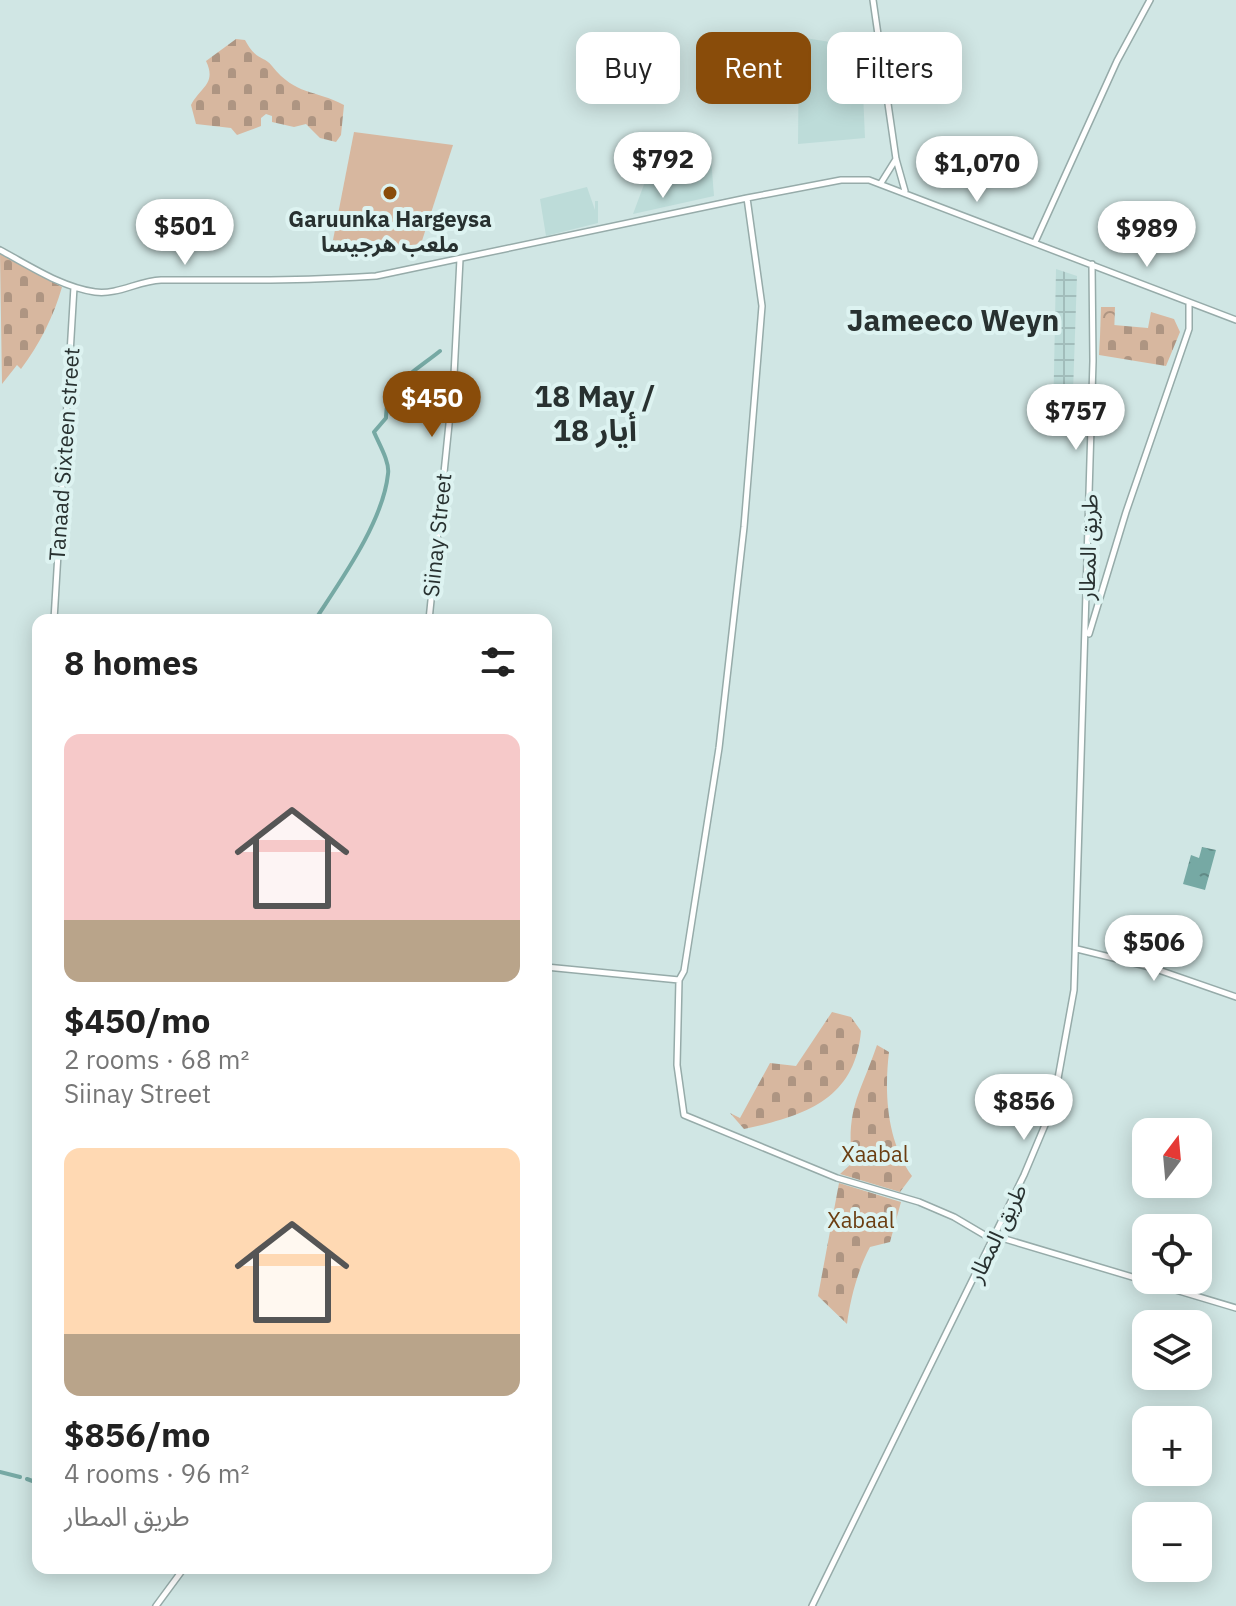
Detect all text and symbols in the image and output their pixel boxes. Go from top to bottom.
chip: Buy [576,32,680,104]
chip: Rent [696,32,811,104]
chip: Filters [827,32,962,104]
pin: $792 [616,132,710,200]
pin: $1,070 [912,136,1042,204]
text: $792 [632,141,694,175]
text: $1,070 [934,145,1020,179]
marker: Garuunka Hargeysa ملعب هرجيسا [381,184,399,202]
pin: $501 [138,199,232,267]
pin: $989 [1100,201,1194,269]
place label: Garuunka Hargeysa ملعب هرجيسا [288,204,492,258]
text: $501 [154,208,216,242]
text: $989 [1116,210,1178,244]
district label: Jameeco Weyn [847,300,1059,339]
street label: Tanaad Sixteen street [42,346,85,562]
pin: $450 [385,371,479,439]
district label: 18 May / 18 أيار [534,376,656,449]
text: $450 [401,380,463,414]
pin: $757 [1029,384,1123,452]
text: $757 [1045,393,1107,427]
street label: Siinay Street [416,472,457,598]
street label: طريق المطار [1071,493,1104,602]
text: 8 homes [64,640,199,684]
icon: filters [476,640,520,684]
icon: home [220,786,364,930]
pin: $506 [1107,915,1201,983]
text: $506 [1123,924,1185,958]
text: $450/mo [64,998,211,1042]
text: 2 rooms · 68 m² [64,1042,249,1076]
pin: $856 [977,1074,1071,1142]
text: Siinay Street [64,1076,211,1110]
text: $856 [993,1083,1055,1117]
north arrow [1132,1118,1212,1198]
map controls [1132,1118,1212,1582]
park label: Xaabal [841,1139,909,1168]
street label: طريق المطار [960,1179,1033,1288]
icon: home [220,1200,364,1344]
park label: Xabaal [827,1205,895,1234]
button: locate [1132,1214,1212,1294]
button: layers [1132,1310,1212,1390]
button: + [1132,1406,1212,1486]
text: $856/mo [64,1412,211,1456]
text: 4 rooms · 96 m² [64,1456,249,1490]
text: طريق المطار [64,1499,190,1533]
button: − [1132,1502,1212,1582]

